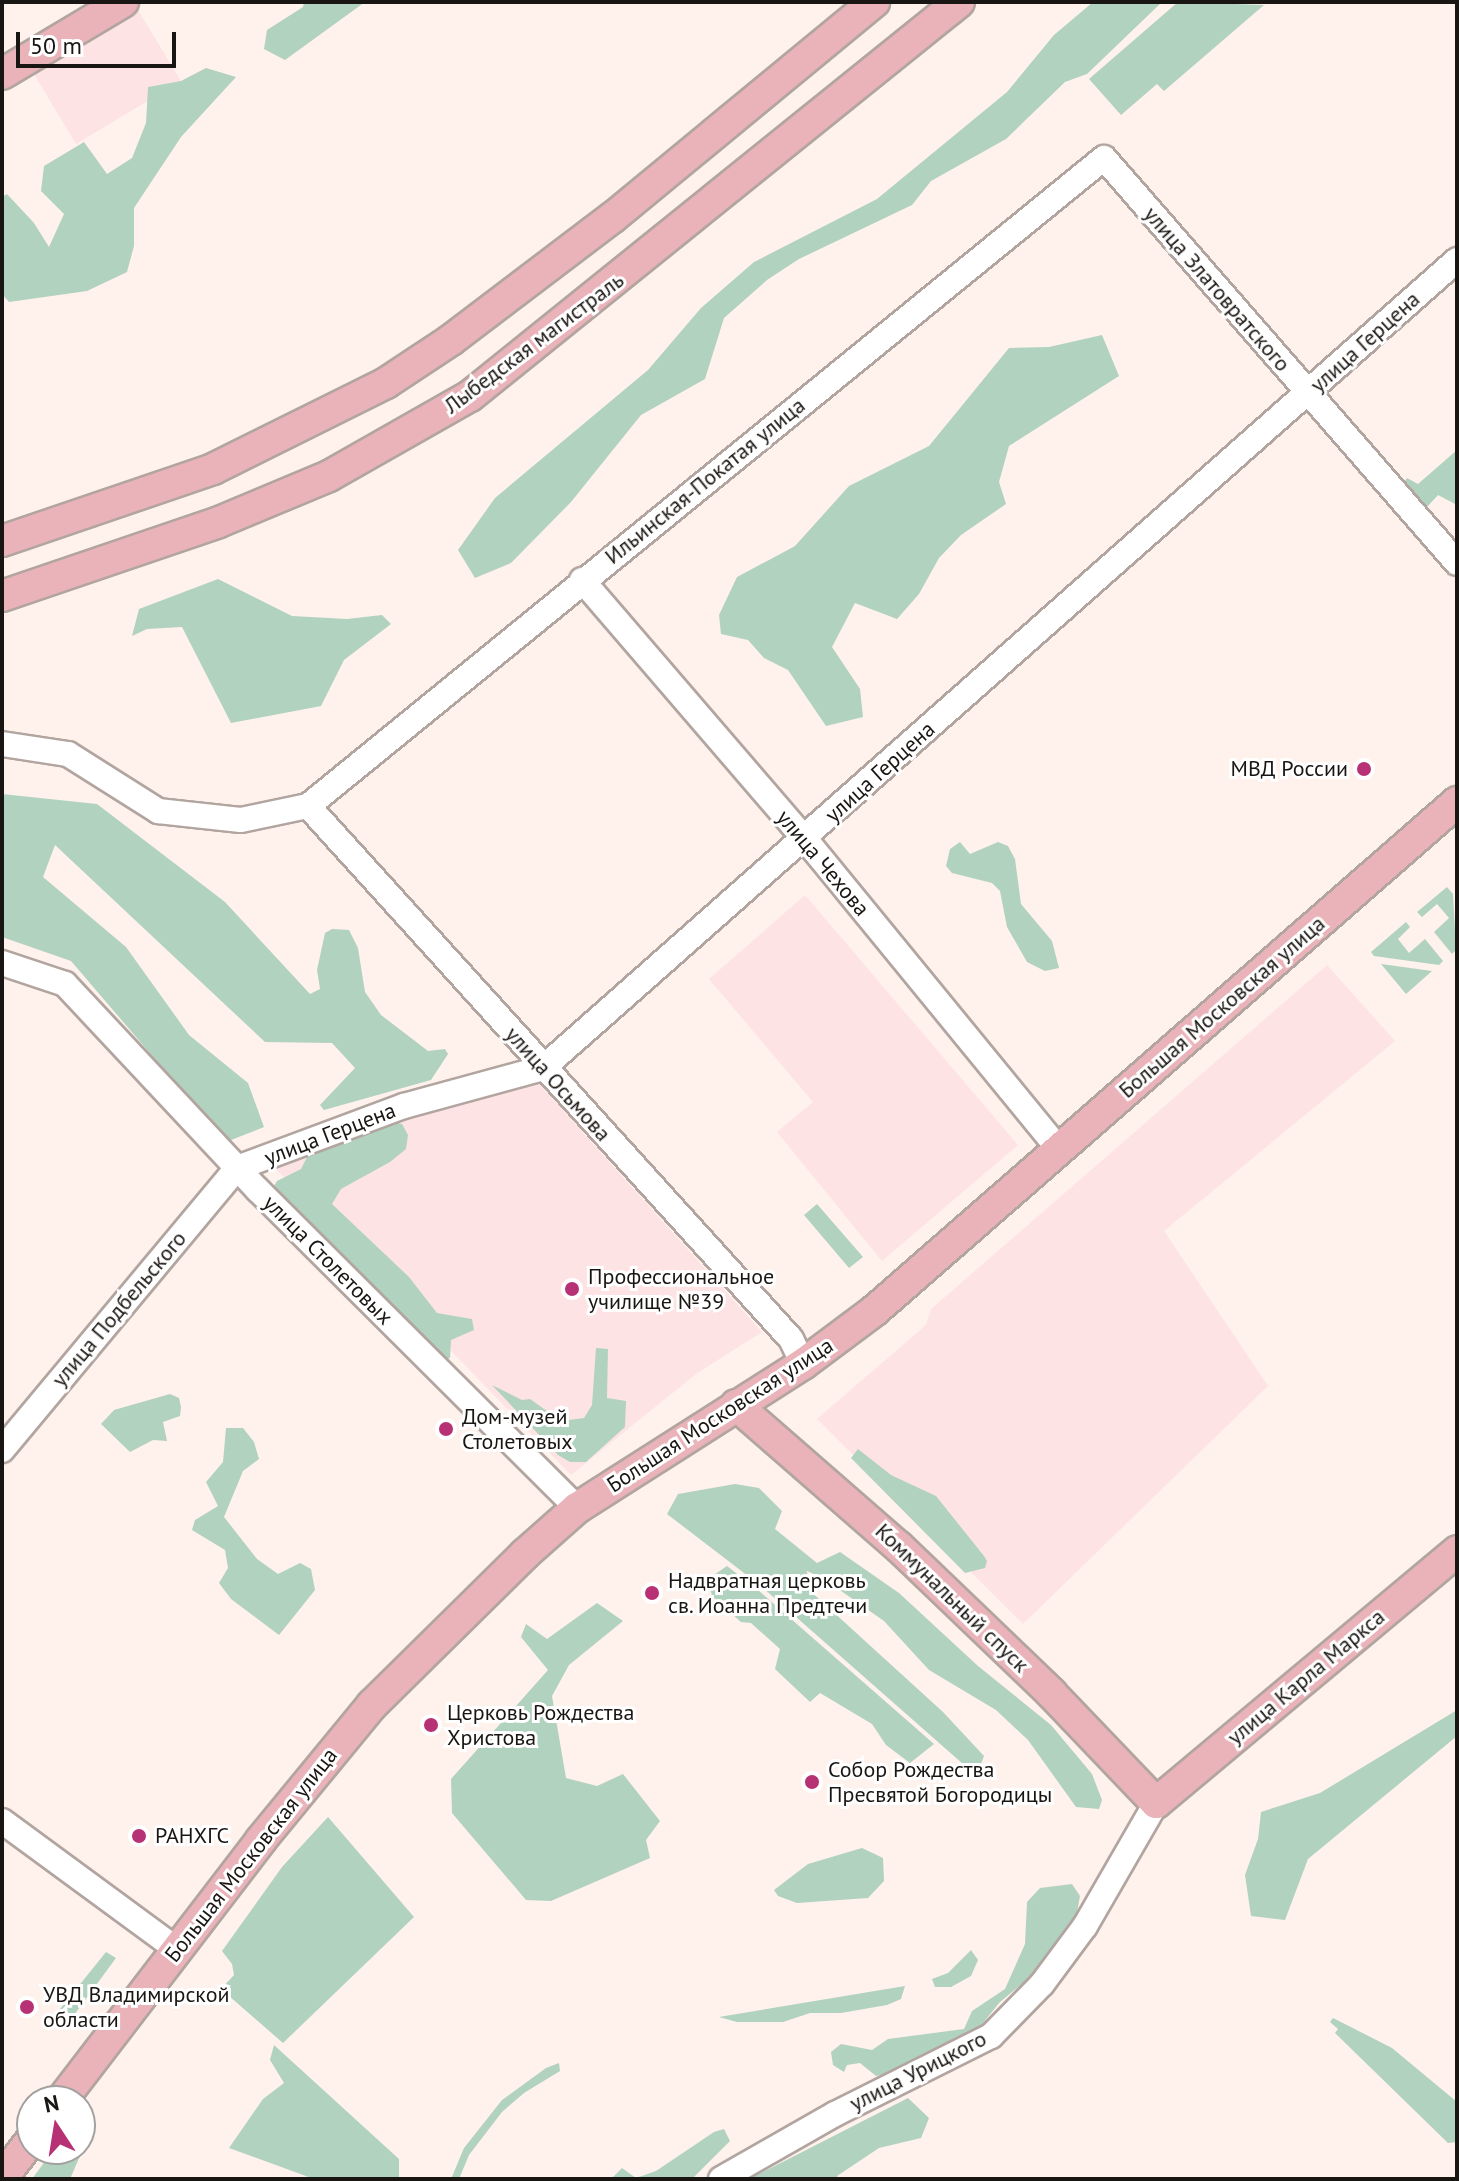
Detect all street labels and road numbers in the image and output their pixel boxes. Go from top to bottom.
street label: улица Златовратского [1138,201,1296,377]
street label: Лыбедская магистраль [439,267,629,419]
street label: улица Герцена [1305,286,1425,398]
street label: Ильинская-Покатая улица [600,392,810,570]
street label: улица Герцена [820,716,940,828]
street label: улица Чехова [771,805,875,921]
street label: Большая Московская улица [1114,910,1330,1104]
street label: улица Осьмова [500,1021,616,1147]
street label: улица Герцена [261,1097,399,1171]
street label: улица Столетовых [258,1190,398,1330]
street label: улица Подбельского [46,1226,192,1392]
street label: Большая Московская улица [602,1332,838,1498]
street label: Коммунальный спуск [870,1518,1034,1678]
street label: улица Карла Маркса [1222,1604,1390,1750]
street label: Большая Московская улица [159,1743,343,1967]
street label: улица Урицкого [845,2025,991,2117]

